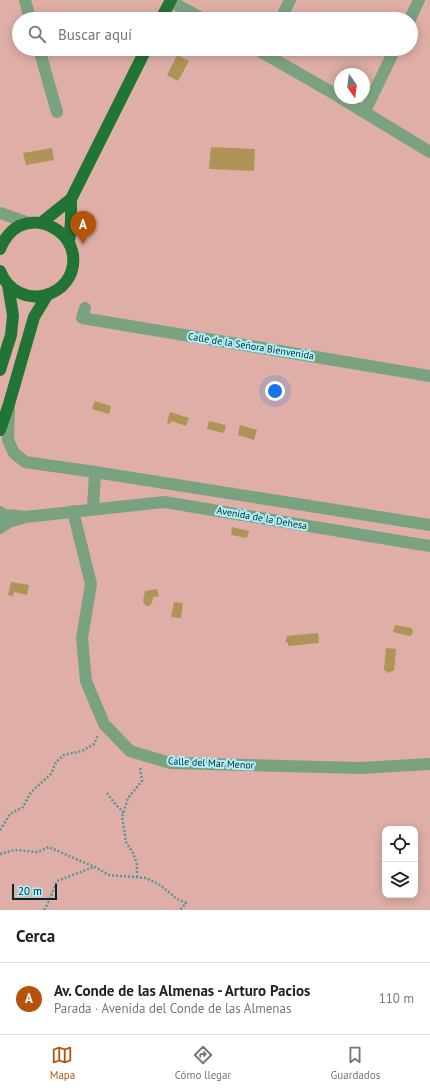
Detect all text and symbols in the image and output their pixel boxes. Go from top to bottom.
search box [12,12,418,56]
icon: search [26,23,48,45]
text: Buscar aquí [58,25,132,44]
north arrow [334,68,370,104]
pin: A [70,211,96,244]
street label: Calle de la Señora Bienvenida [187,330,315,362]
your location [265,381,285,401]
street label: Avenida de la Dehesa [216,504,308,532]
street label: Calle del Mar Menor [168,754,255,772]
map controls [382,826,418,898]
button: locate [382,826,418,862]
button: layers [382,862,418,898]
scale bar [12,882,57,901]
text: 20 m [18,884,42,898]
text: Cerca [16,925,55,947]
text: Av. Conde de las Almenas - Arturo Pacios [54,981,310,1000]
text: A [25,990,33,1007]
text: 110 m [379,990,414,1007]
text: Parada · Avenida del Conde de las Almenas [54,1000,291,1017]
tab: Mapa [50,1044,75,1082]
tab: Cómo llegar [175,1044,231,1082]
tab: Guardados [331,1044,380,1082]

